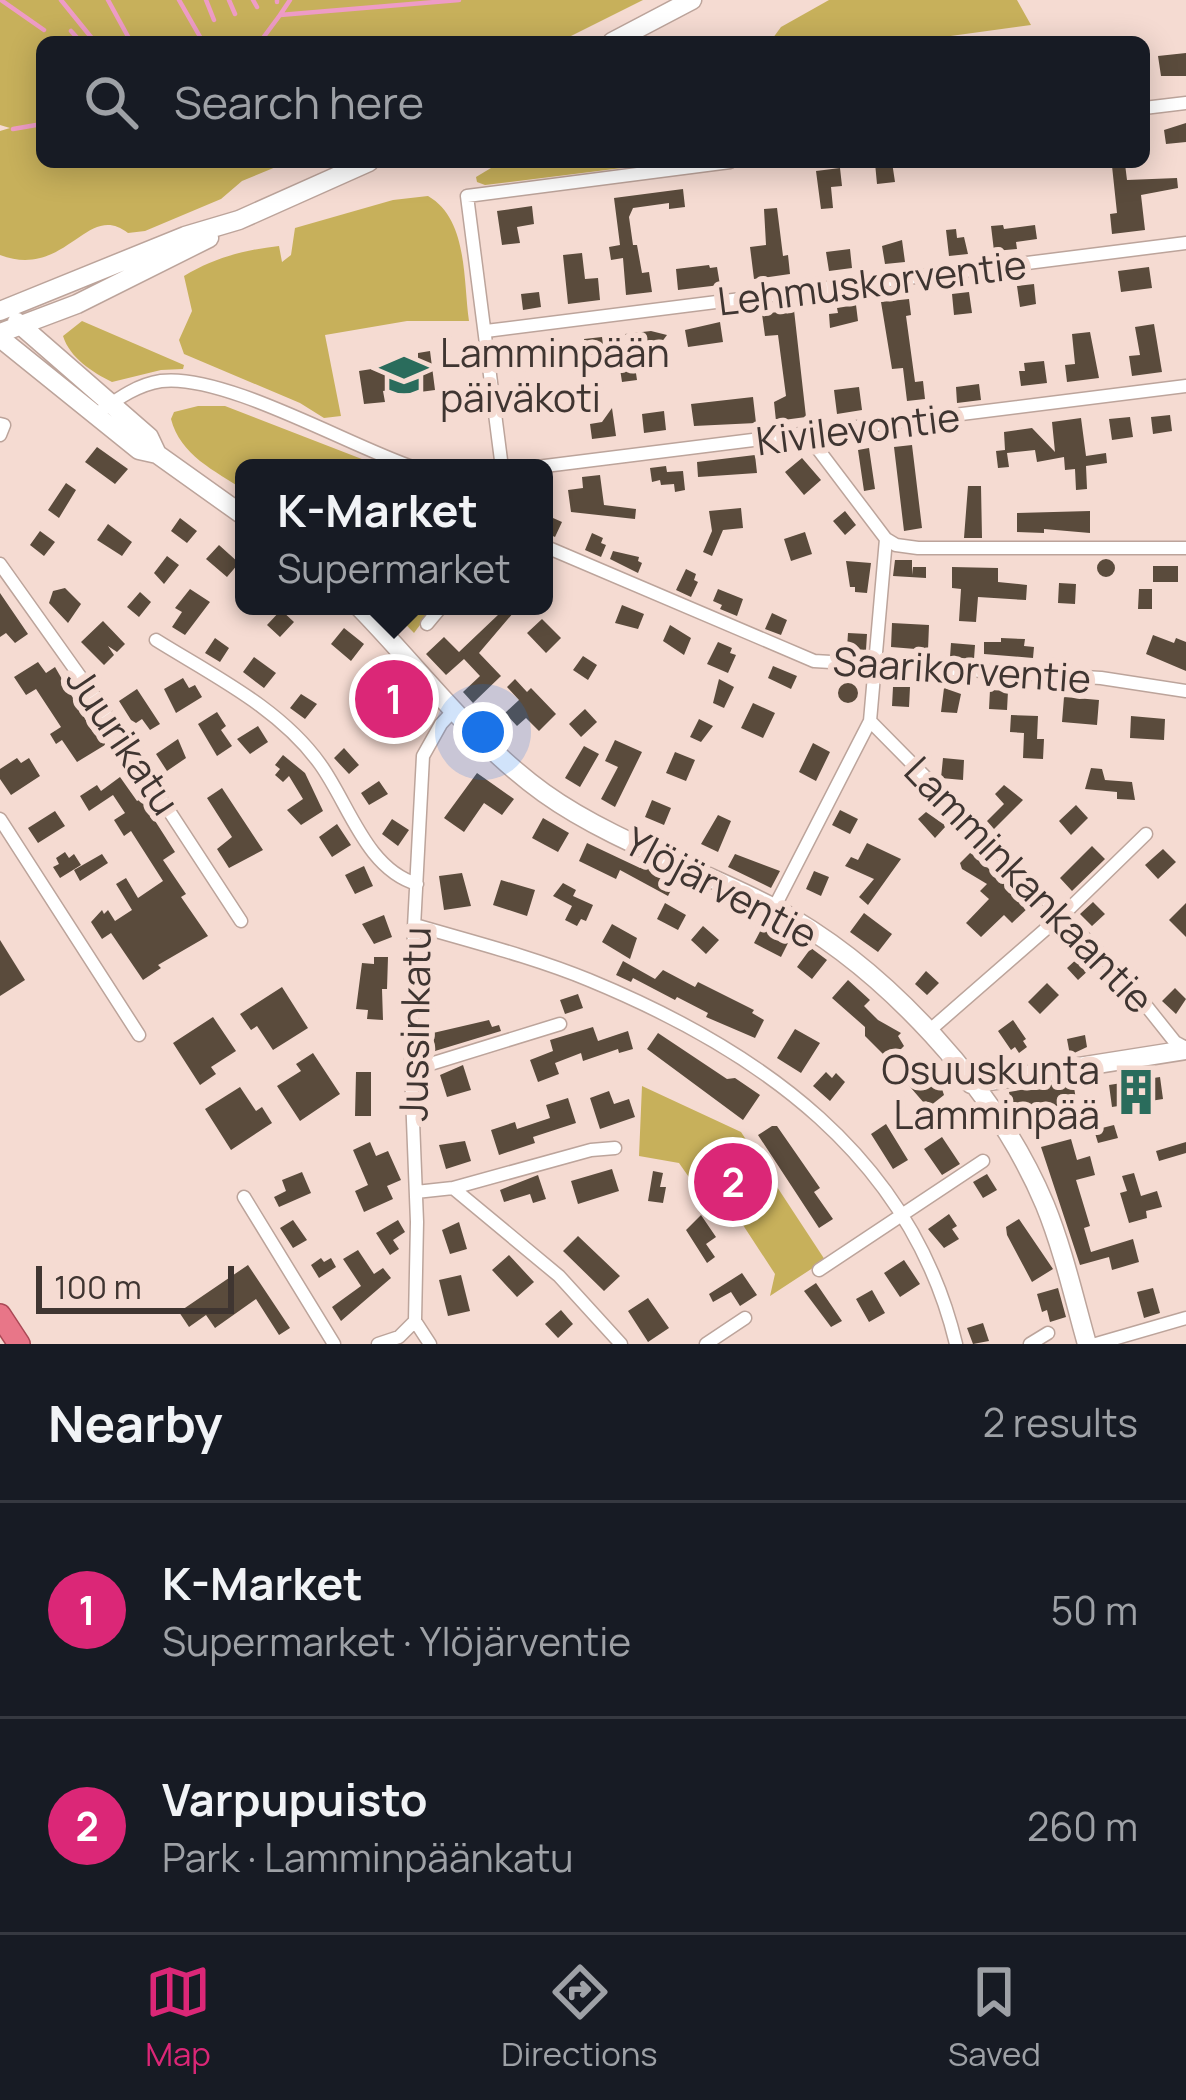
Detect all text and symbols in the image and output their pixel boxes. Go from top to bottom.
search box [36,36,1150,168]
icon: search [78,69,144,135]
text: Search here [174,71,424,133]
street label: Lehmuskorventie [714,236,1029,328]
place label: Lamminpään päiväkoti [440,325,670,424]
school or university icon: Lamminpään päiväkoti [379,350,429,400]
street label: Kivilevontie [753,389,963,467]
popup [235,459,553,615]
text: K-Market [277,479,478,541]
text: Supermarket [277,541,511,595]
street label: Saarikorventie [831,633,1093,705]
pin: 1 [355,654,433,744]
street label: Juurikatu [55,656,193,825]
your location [453,702,513,762]
street label: Lamminkankaantie [893,744,1166,1024]
street label: Ylöjärventie [616,814,827,961]
street label: Jussinkatu [385,926,443,1122]
place label: Osuuskunta Lamminpää [882,1042,1100,1141]
building icon: Osuuskunta Lamminpää [1111,1067,1161,1117]
pin: 2 [694,1137,772,1227]
scale bar [36,1260,234,1313]
text: 100 m [54,1264,142,1309]
text: Nearby [48,1388,223,1457]
text: 2 results [983,1395,1138,1449]
text: K-Market [162,1552,363,1614]
text: 1 [78,1583,96,1637]
text: 50 m [1051,1583,1138,1637]
text: Supermarket · Ylöjärventie [162,1614,631,1668]
text: Varpupuisto [162,1768,427,1830]
text: 2 [75,1799,99,1853]
text: 260 m [1027,1799,1138,1853]
text: Park · Lamminpäänkatu [162,1830,574,1884]
tab: Map [145,1959,211,2076]
tab: Directions [501,1959,658,2076]
tab: Saved [948,1959,1041,2076]

